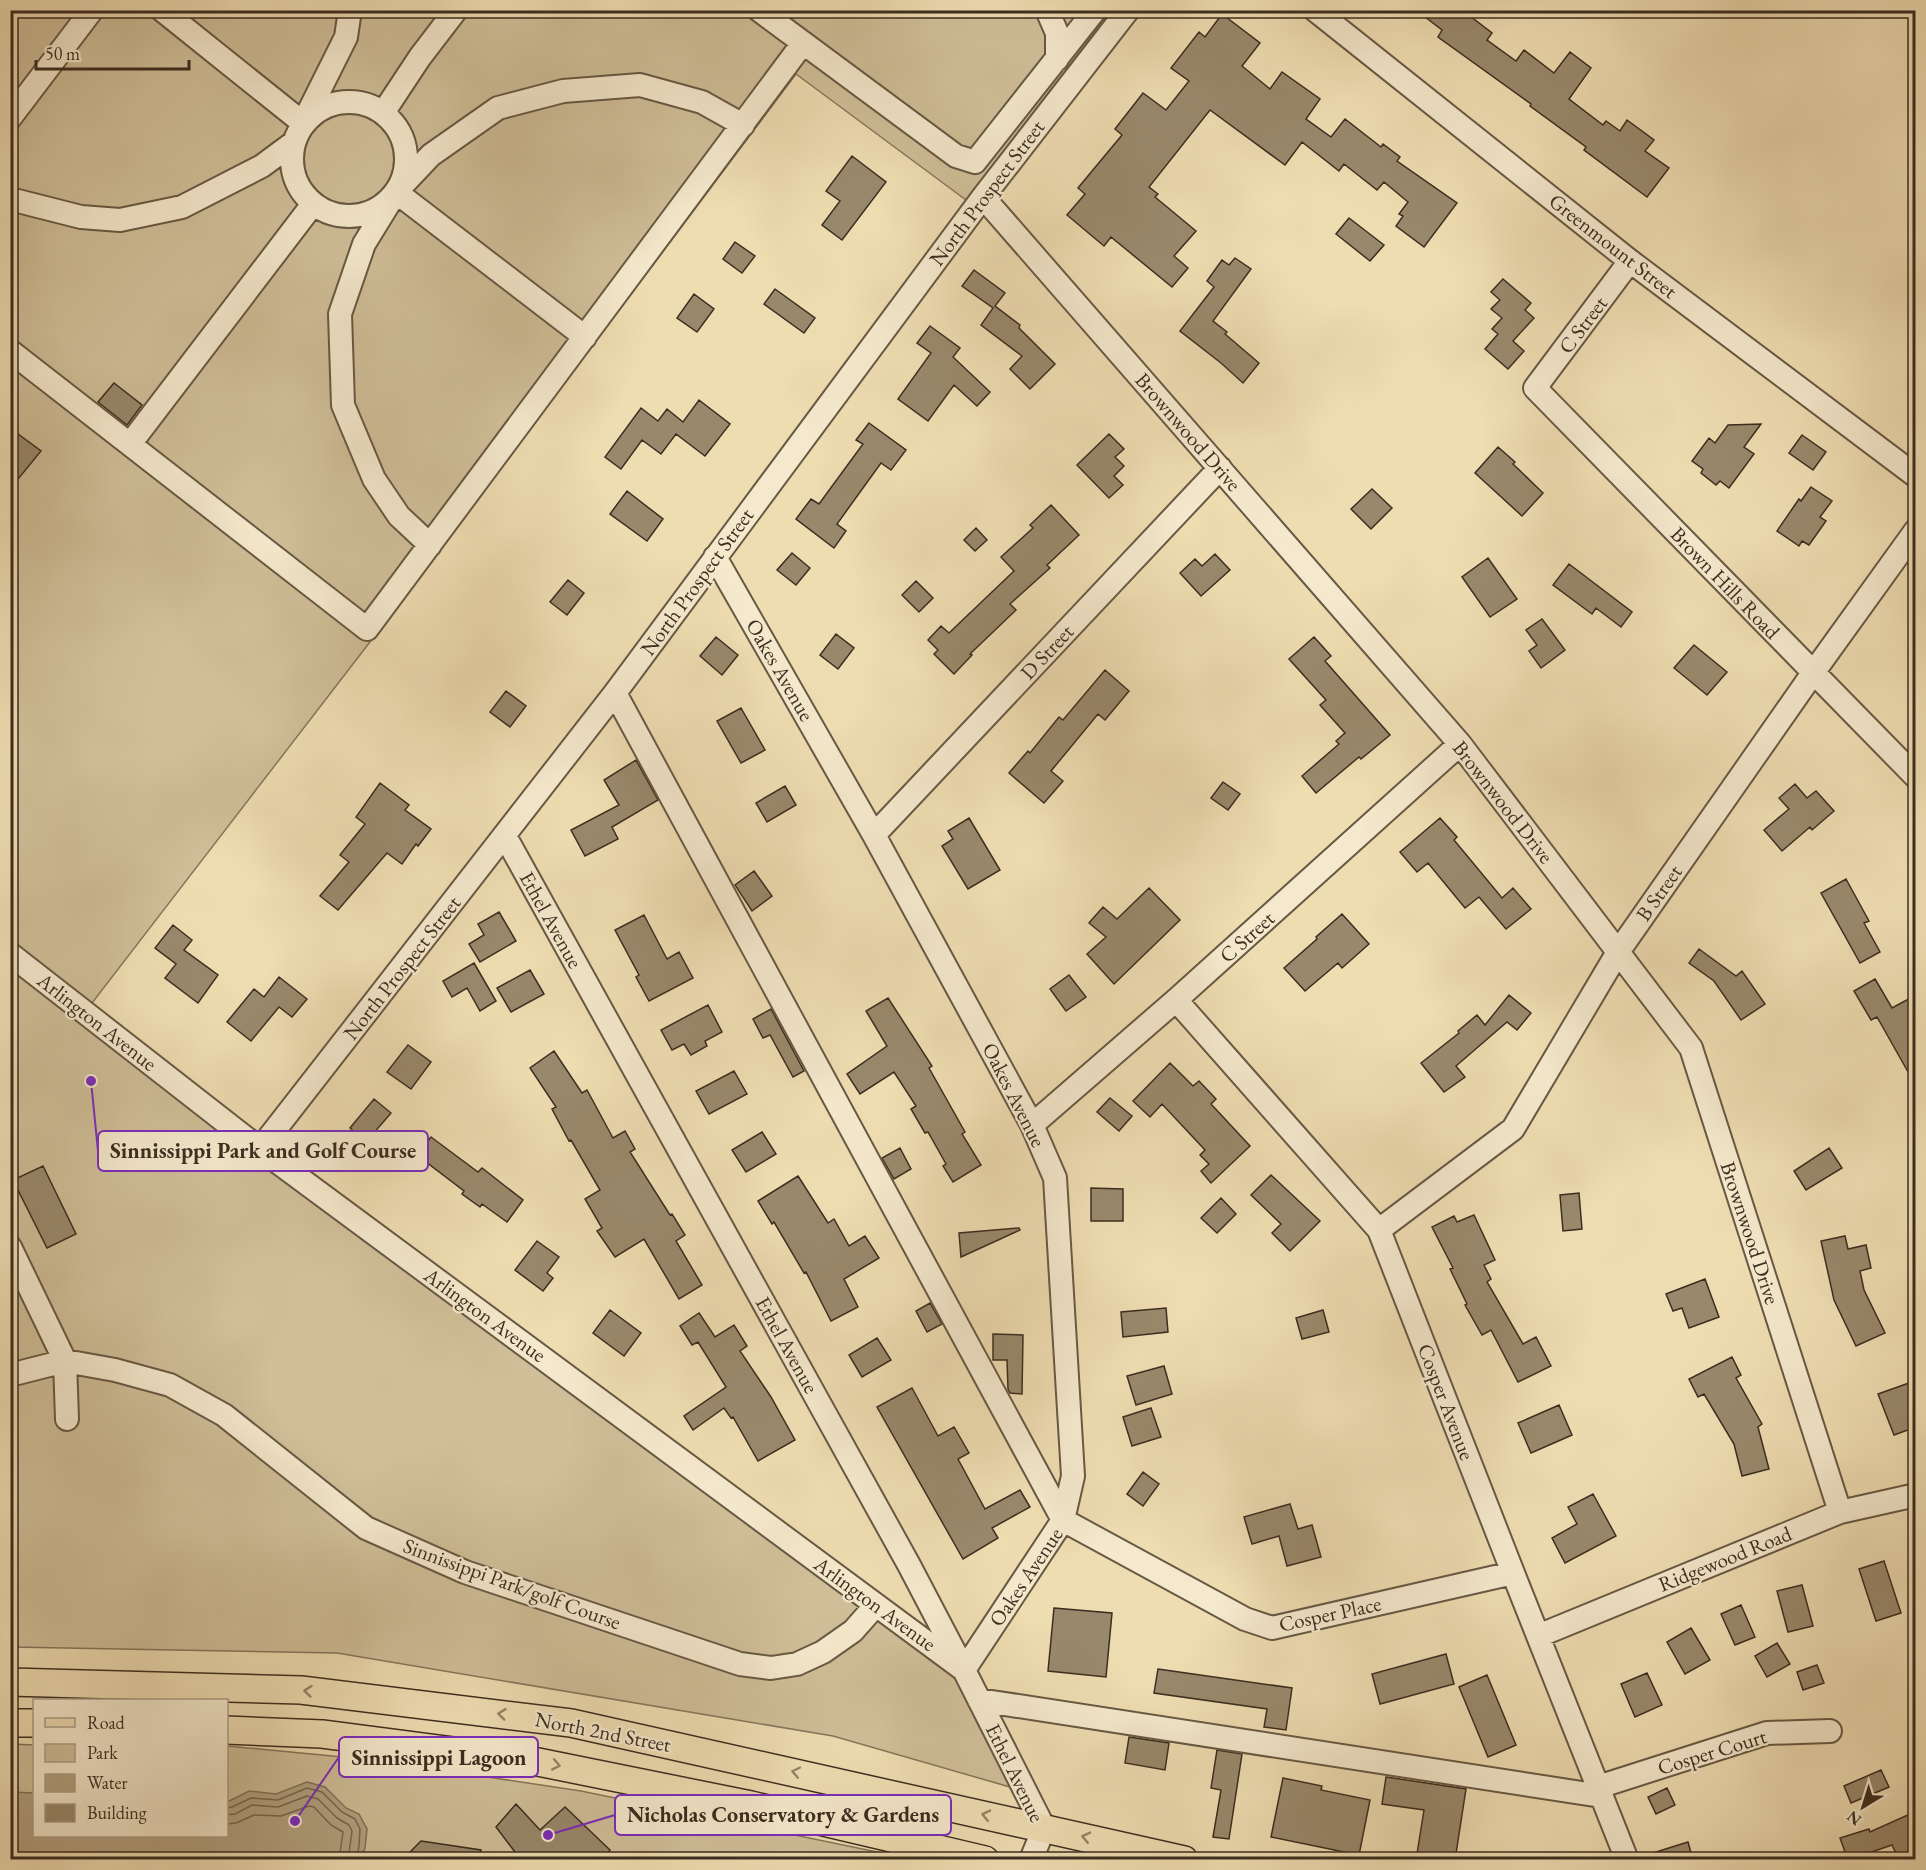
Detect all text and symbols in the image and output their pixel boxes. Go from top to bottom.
scale bar [36,33,189,71]
text: 50 m [45,42,80,65]
street label: North Prospect Street [923,114,1051,271]
street label: Greenmount Street [1544,187,1683,304]
street label: C Street [1552,290,1613,359]
street label: Brownwood Drive [1129,367,1247,497]
street label: North Prospect Street [634,502,759,661]
street label: Brown Hills Road [1665,521,1786,645]
street label: Oakes Avenue [740,614,821,726]
street label: D Street [1014,618,1079,685]
street label: Brownwood Drive [1447,735,1560,869]
street label: B Street [1630,859,1688,926]
street label: Ethel Avenue [514,867,589,973]
street label: North Prospect Street [337,890,467,1045]
street label: C Street [1213,904,1280,968]
street label: Arlington Avenue [31,966,163,1077]
street label: Oakes Avenue [977,1038,1052,1152]
callout: Sinnissippi Park and Golf Course [98,1131,428,1171]
text: Sinnissippi Park and Golf Course [110,1136,416,1165]
street label: Brownwood Drive [1715,1158,1786,1308]
street label: Arlington Avenue [418,1261,552,1368]
street label: Ethel Avenue [750,1292,825,1398]
street label: Cosper Avenue [1412,1340,1481,1464]
street label: Ridgewood Road [1654,1519,1796,1598]
street label: Oakes Avenue [983,1522,1069,1631]
street label: Sinnissippi Park/golf Course [400,1532,625,1636]
street label: Arlington Avenue [808,1550,942,1657]
street label: Cosper Place [1276,1590,1383,1637]
one-way arrow [304,1685,313,1698]
legend [33,1699,228,1837]
street label: North 2nd Street [533,1705,674,1758]
one-way arrow [497,1709,507,1721]
text: Road [87,1711,126,1734]
street label: Ethel Avenue [980,1719,1051,1827]
street label: Cosper Court [1654,1722,1770,1781]
callout: Sinnissippi Lagoon [339,1737,538,1777]
text: Park [87,1741,118,1764]
text: Sinnissippi Lagoon [352,1743,527,1772]
one-way arrow [550,1758,560,1771]
one-way arrow [791,1767,801,1780]
text: Water [87,1771,128,1794]
north arrow [1833,1777,1893,1837]
callout: Nicholas Conservatory & Gardens [615,1795,951,1835]
text: Nicholas Conservatory & Gardens [627,1800,939,1829]
text: Building [87,1801,147,1824]
text: N [1842,1806,1866,1831]
one-way arrow [982,1809,992,1822]
one-way arrow [1081,1832,1091,1845]

